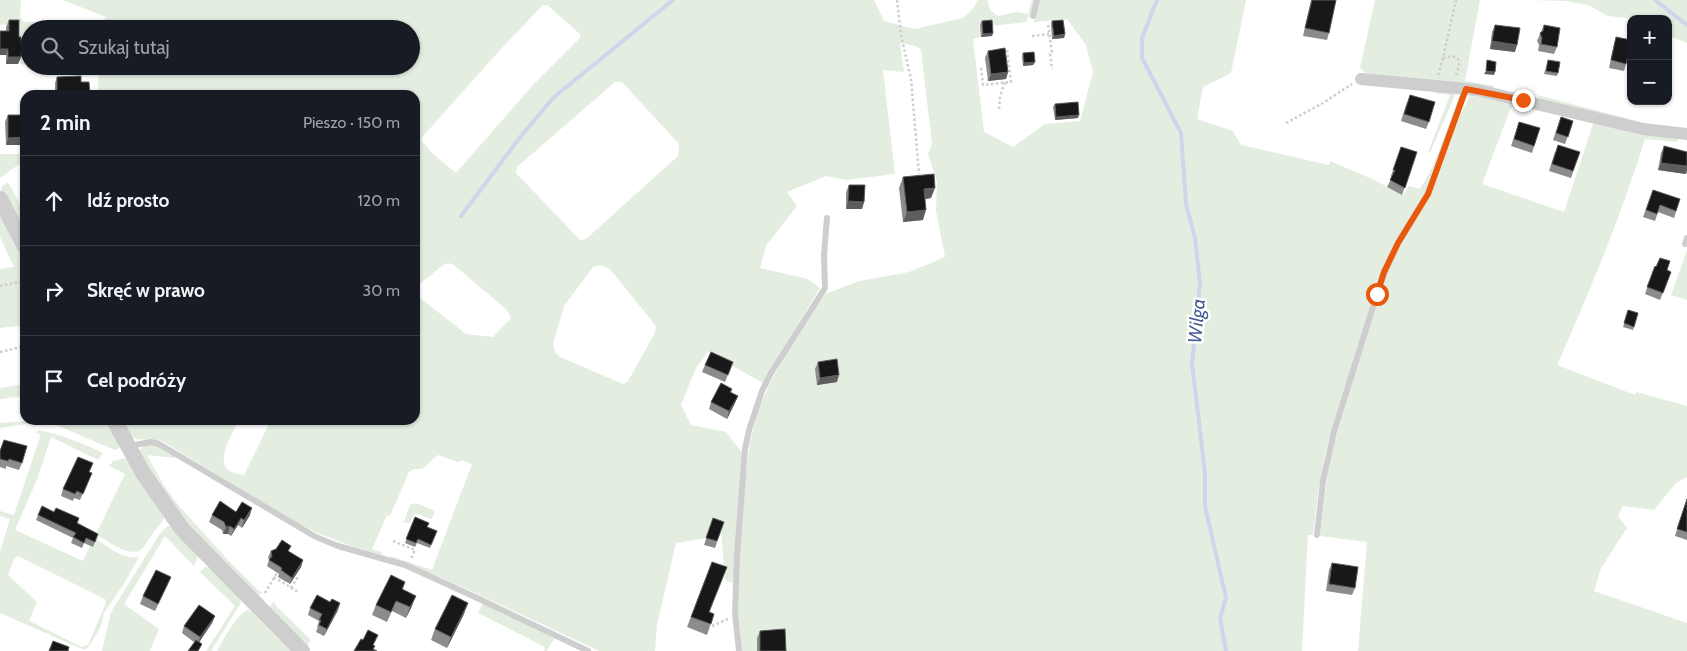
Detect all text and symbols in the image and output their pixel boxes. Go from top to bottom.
map controls [1627,15,1672,105]
button: + [1627,15,1672,60]
search box [20,20,420,75]
icon: search [38,34,66,62]
text: Szukaj tutaj [78,36,170,59]
button: − [1627,60,1672,105]
route end [1512,89,1535,112]
text: 2 min [40,110,91,135]
text: Pieszo · 150 m [303,113,400,132]
icon: ahead [40,187,68,215]
text: Idź prosto [87,189,169,212]
text: 120 m [358,191,400,210]
icon: right [40,277,68,305]
text: Skręć w prawo [87,279,205,302]
text: 30 m [363,281,400,300]
route start [1366,283,1389,306]
water label: Wilga [1183,298,1210,344]
icon: arrive [40,367,68,395]
text: Cel podróży [87,369,186,392]

